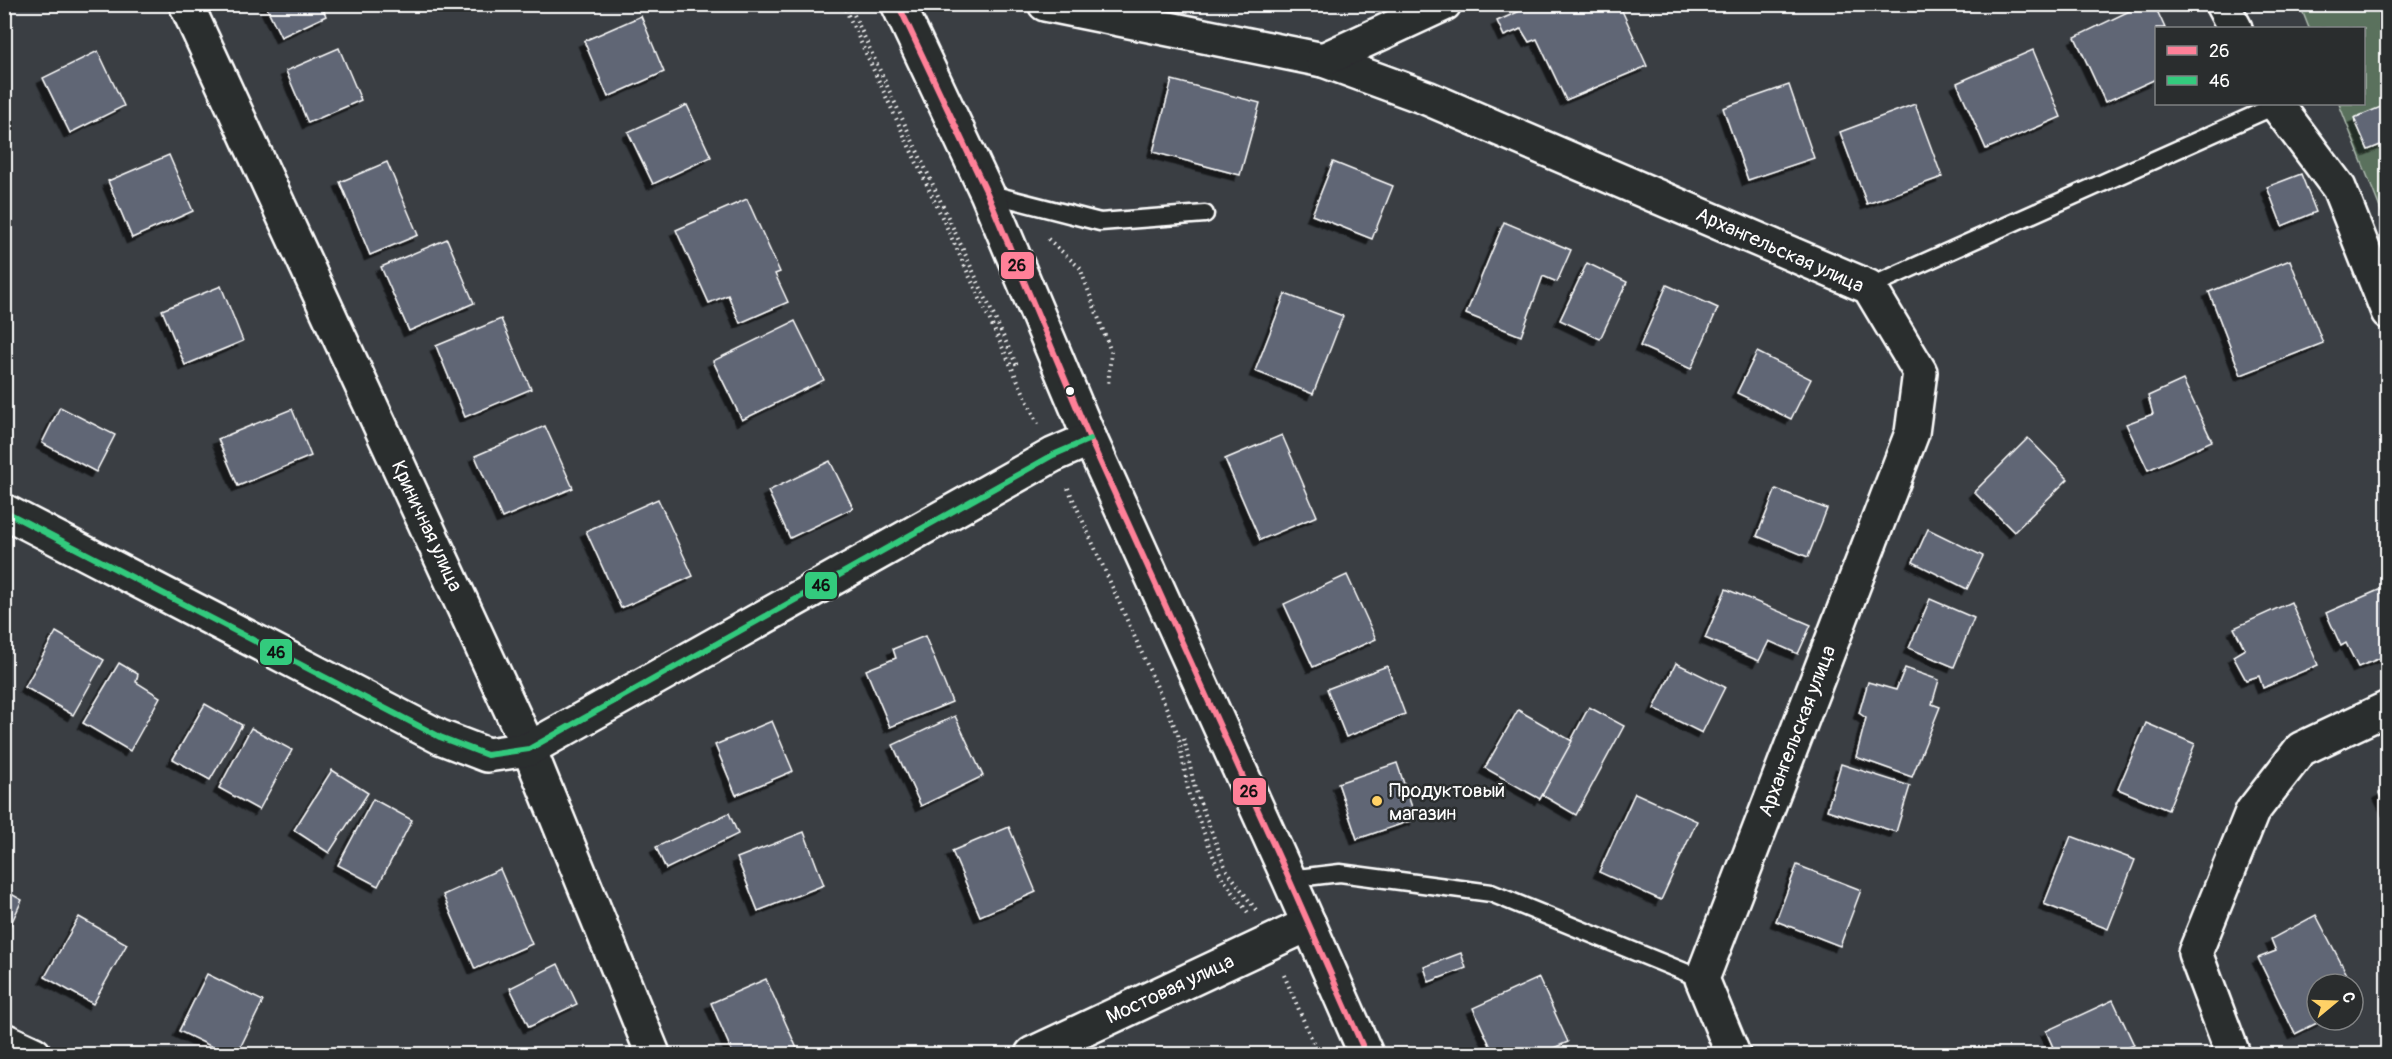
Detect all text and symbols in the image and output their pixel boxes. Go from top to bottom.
legend [2155,27,2365,105]
text: 26 [2209,40,2230,63]
text: 46 [2209,70,2230,93]
street label: Архангельская улица [1692,202,1868,298]
line badge: 26 [1000,251,1035,280]
text: 26 [1008,256,1026,276]
unlabelled marker [1064,385,1076,397]
street label: Криничная улица [386,457,468,595]
line badge: 46 [804,571,838,600]
text: 46 [812,576,830,596]
line badge: 46 [259,638,293,666]
street label: Архангельская улица [1753,642,1841,820]
text: 46 [267,643,285,663]
line badge: 26 [1232,777,1267,806]
place label: Продуктовый магазин [1389,778,1505,826]
text: 26 [1240,782,1258,802]
marker: Продуктовый магазин [1370,794,1384,808]
street label: Мостовая улица [1102,948,1238,1030]
north arrow [2305,972,2365,1032]
text: С [2337,990,2359,1005]

